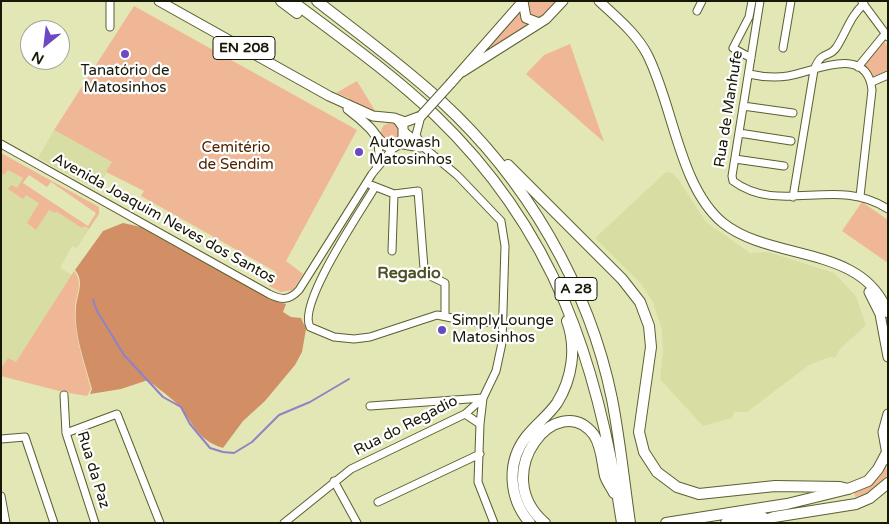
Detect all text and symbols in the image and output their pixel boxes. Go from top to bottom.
north arrow [20,20,70,70]
road number: EN 208 [213,36,275,59]
text: N [29,48,47,68]
marker: Tanatório de Matosinhos [119,48,131,60]
street label: Rua de Manhufe [711,49,747,169]
place label: Tanatório de Matosinhos [81,62,169,97]
place label: Autowash Matosinhos [369,134,452,169]
park label: Cemitério de Sendim [198,139,274,174]
marker: Autowash Matosinhos [353,146,365,158]
street label: Avenida Joaquim Neves dos Santos [49,150,279,288]
district label: Regadio [377,264,441,284]
road number: A 28 [555,278,597,300]
place label: SimplyLounge Matosinhos [452,312,554,347]
marker: SimplyLounge Matosinhos [436,324,448,336]
street label: Rua do Regadio [351,392,461,460]
street label: Rua da Paz [73,429,113,511]

